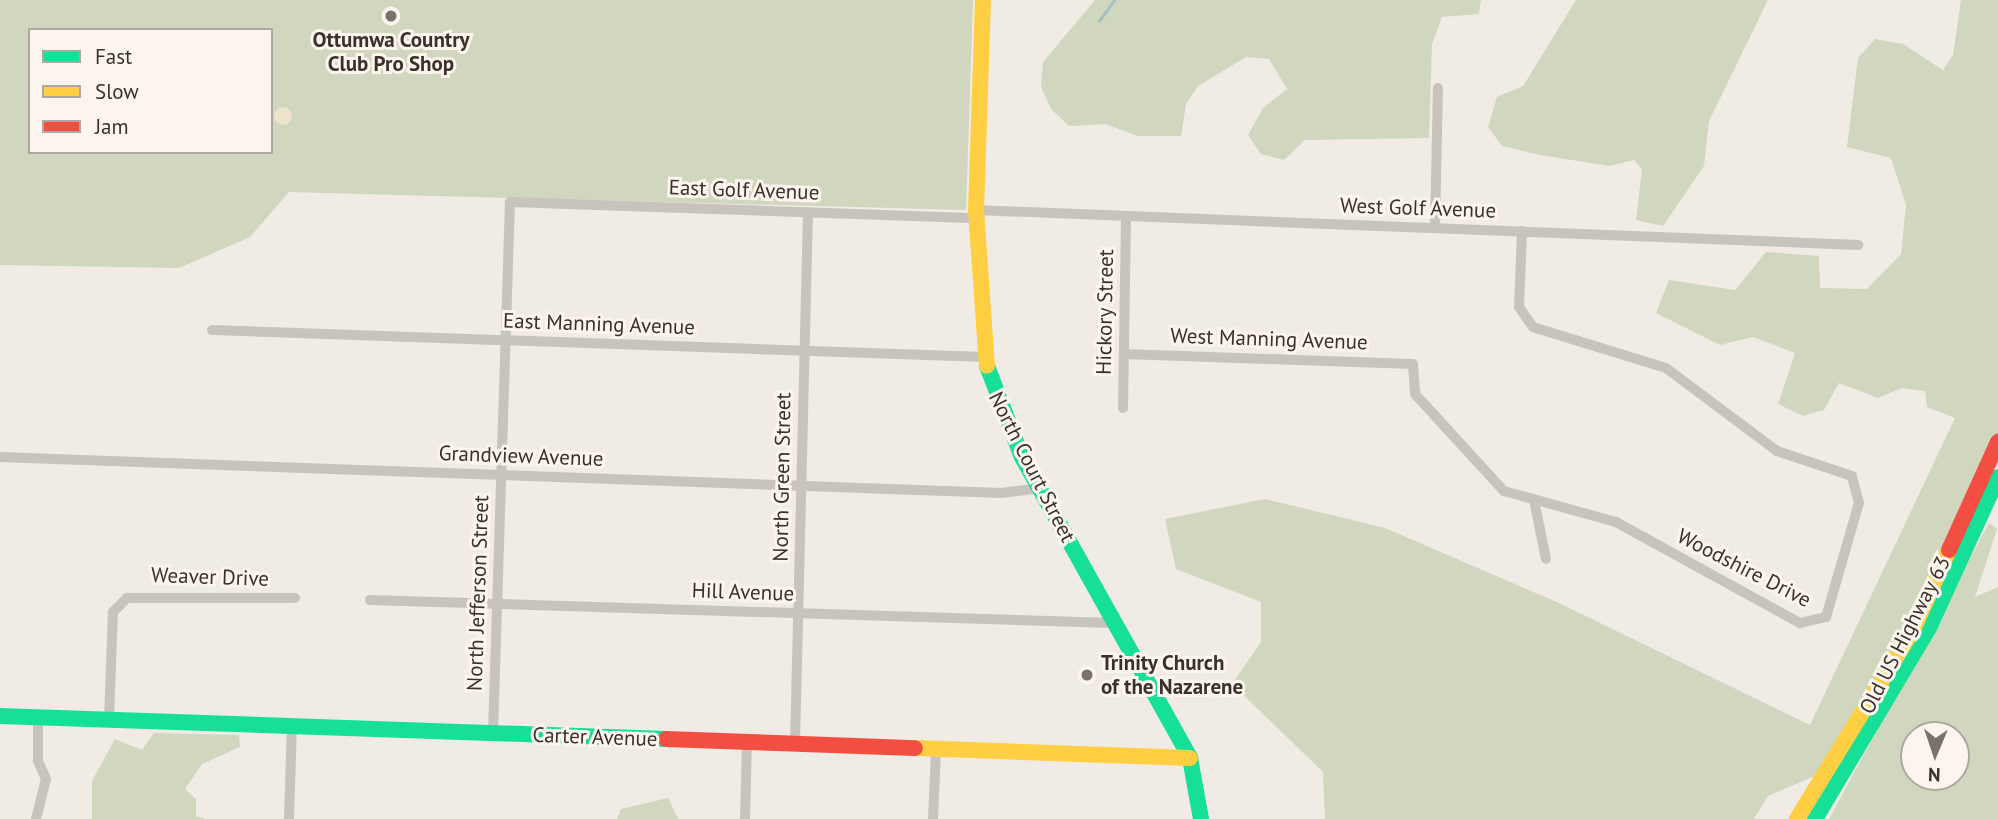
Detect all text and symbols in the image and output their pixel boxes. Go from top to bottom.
marker: Ottumwa Country Club Pro Shop [383,8,399,24]
place label: Ottumwa Country Club Pro Shop [312,27,470,77]
legend [28,28,273,154]
text: Fast [95,43,132,70]
text: Slow [95,78,139,105]
text: Jam [95,113,129,140]
street label: East Golf Avenue [668,175,820,205]
street label: West Golf Avenue [1339,193,1497,223]
street label: Hickory Street [1091,249,1119,375]
street label: East Manning Avenue [502,308,696,340]
street label: West Manning Avenue [1169,323,1369,355]
street label: North Court Street [983,388,1081,546]
street label: North Green Street [768,392,796,562]
street label: Grandview Avenue [438,441,604,471]
street label: North Jefferson Street [462,495,494,691]
street label: Woodshire Drive [1673,523,1815,613]
street label: Old US Highway 63 [1854,552,1956,718]
street label: Weaver Drive [151,562,269,592]
street label: Hill Avenue [691,578,795,606]
place label: Trinity Church of the Nazarene [1101,650,1243,700]
marker: Trinity Church of the Nazarene [1079,667,1095,683]
north arrow [1900,721,1970,791]
street label: Carter Avenue [532,722,658,752]
text: N [1928,763,1941,787]

